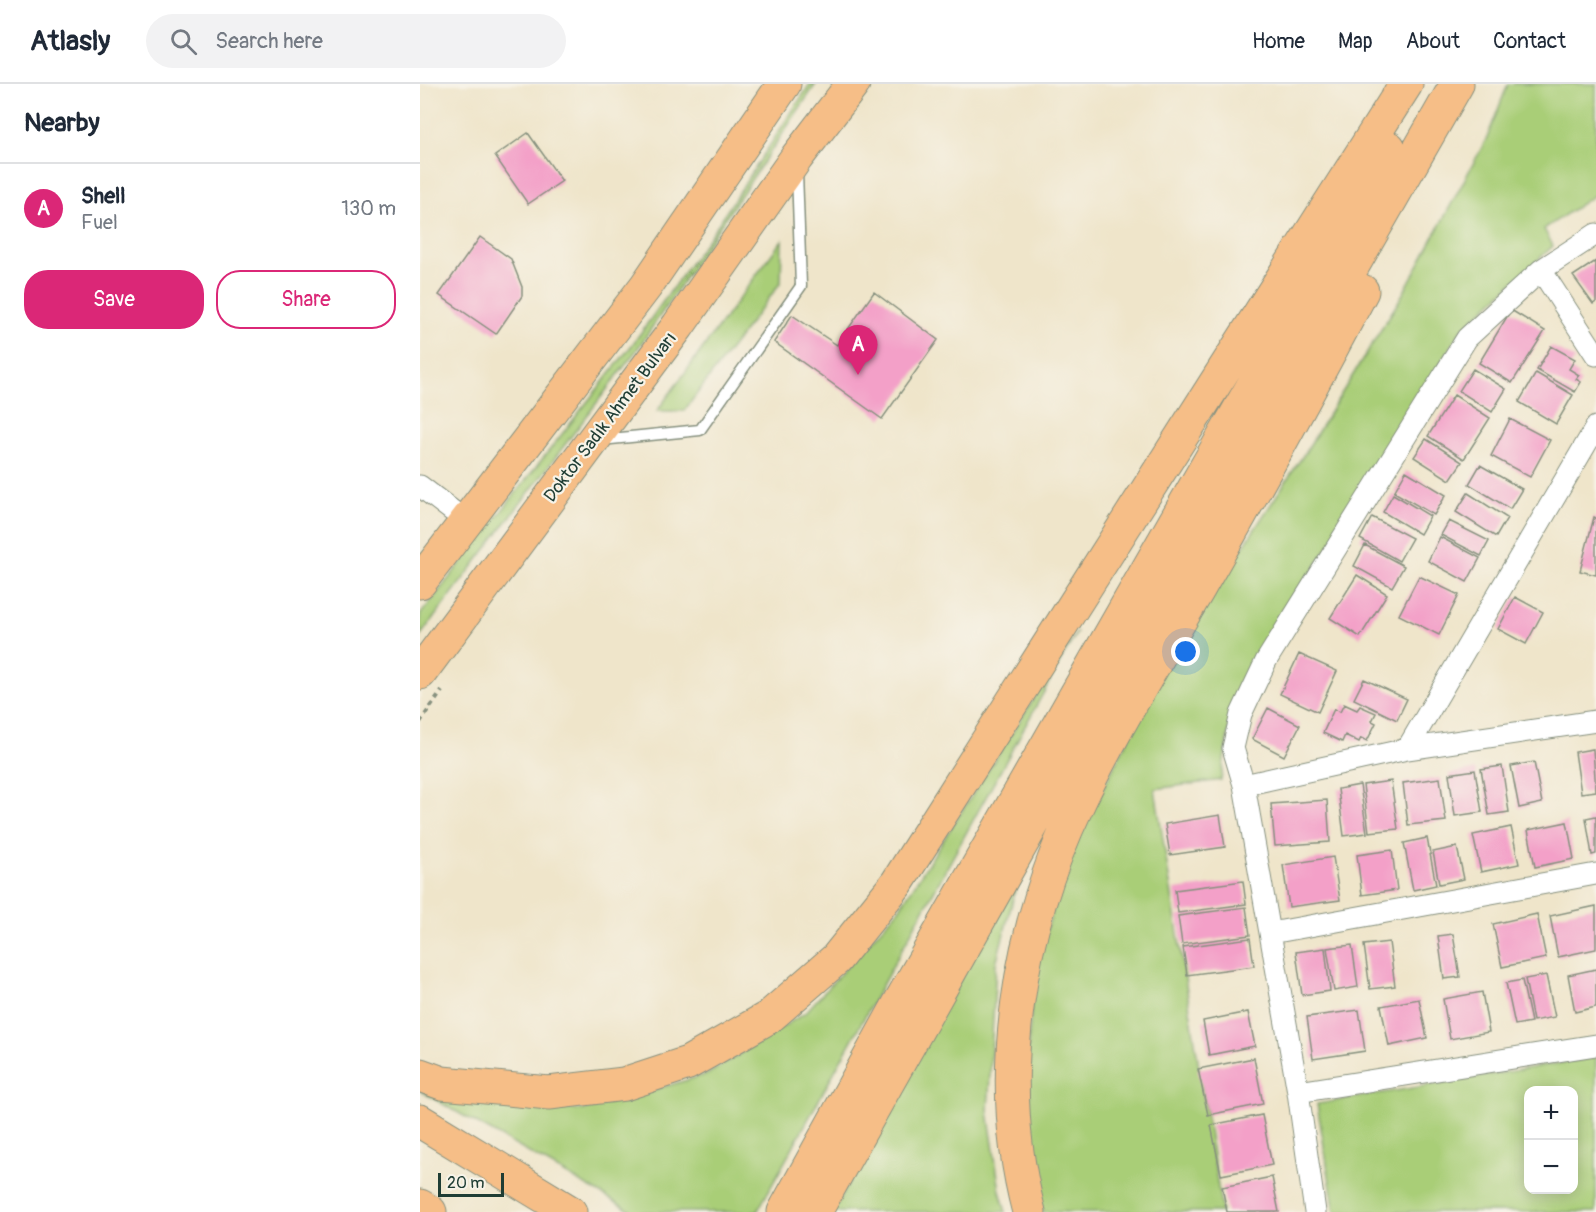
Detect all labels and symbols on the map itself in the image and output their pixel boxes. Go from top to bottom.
pin: A [838,326,878,375]
street label: Doktor Sadık Ahmet Bulvarı [539,328,682,507]
your location [1171,637,1200,666]
scale bar [438,1170,504,1198]

